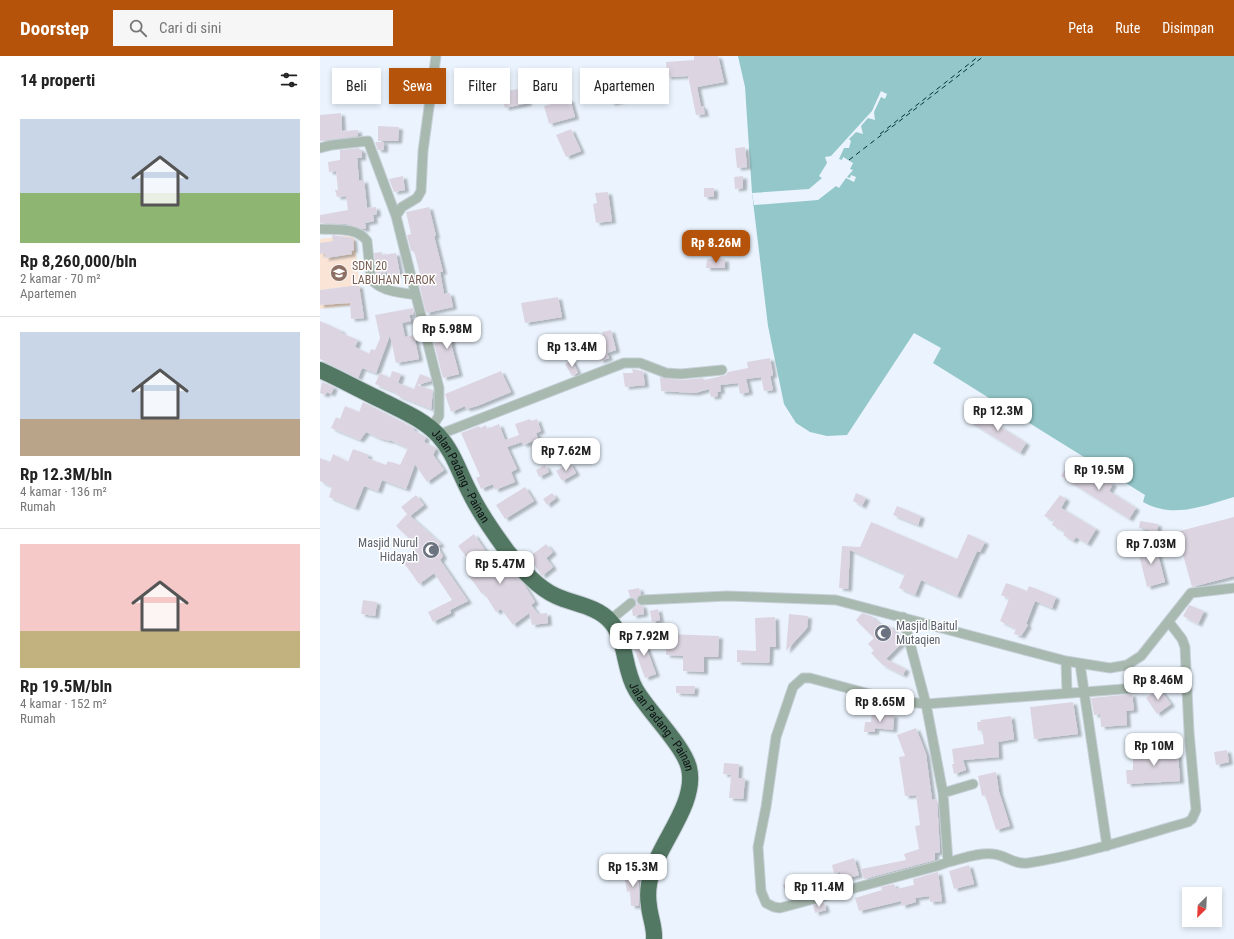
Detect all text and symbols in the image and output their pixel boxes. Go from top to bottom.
search box [113,10,393,46]
text: Doorstep [20,17,89,40]
icon: search [127,17,149,39]
text: Cari di sini [159,19,221,37]
text: Peta [1068,20,1093,36]
text: Rute [1115,20,1140,36]
text: Disimpan [1162,20,1214,36]
chip: Beli [332,68,381,104]
chip: Sewa [389,68,446,104]
chip: Filter [454,68,510,104]
chip: Baru [518,68,572,104]
chip: Apartemen [580,68,669,104]
icon: filters [278,69,300,91]
text: 14 properti [20,70,95,90]
icon: home [124,145,196,217]
pin: Rp 8.26M [675,230,757,264]
text: Rp 8.26M [691,235,741,250]
text: Rp 8,260,000/bln [20,251,137,271]
place label: SDN 20 LABUHAN TAROK [352,259,436,287]
school or university icon: SDN 20 LABUHAN TAROK [329,263,349,283]
text: 2 kamar · 70 m² [20,271,101,286]
text: Apartemen [20,286,77,301]
pin: Rp 5.98M [406,316,488,350]
text: Rp 5.98M [422,321,472,336]
pin: Rp 13.4M [531,334,613,368]
text: Rp 13.4M [547,339,597,354]
icon: home [124,358,196,430]
pin: Rp 12.3M [957,398,1039,432]
text: Rp 12.3M [973,403,1023,418]
street label: Jalan Padang - Painan [429,426,492,526]
pin: Rp 7.62M [525,438,607,472]
text: Rp 7.62M [541,443,591,458]
pin: Rp 19.5M [1058,457,1140,491]
text: Rp 19.5M [1074,462,1124,477]
text: Rp 12.3M/bln [20,464,112,484]
text: 4 kamar · 136 m² [20,484,107,499]
text: Rumah [20,499,55,514]
pin: Rp 7.03M [1110,531,1192,565]
place label: Masjid Nurul Hidayah [358,536,418,564]
text: Rp 7.03M [1126,536,1176,551]
mosque icon: Masjid Nurul Hidayah [421,540,441,560]
pin: Rp 5.47M [459,551,541,585]
text: Rp 5.47M [475,556,525,571]
icon: home [124,570,196,642]
place label: Masjid Baitul Mutaqien [896,619,958,647]
pin: Rp 7.92M [603,623,685,657]
mosque icon: Masjid Baitul Mutaqien [873,623,893,643]
text: Rp 7.92M [619,628,669,643]
pin: Rp 8.46M [1117,667,1199,701]
text: Rp 8.46M [1133,672,1183,687]
text: Rp 19.5M/bln [20,676,112,696]
street label: Jalan Padang - Painan [626,680,696,772]
pin: Rp 8.65M [839,689,921,723]
text: Rp 8.65M [855,694,905,709]
text: 4 kamar · 152 m² [20,696,107,711]
text: Rumah [20,711,55,726]
pin: Rp 10M [1121,733,1187,767]
text: Rp 10M [1134,738,1174,753]
pin: Rp 15.3M [592,854,674,888]
text: Rp 15.3M [608,859,658,874]
pin: Rp 11.4M [778,874,860,908]
text: Rp 11.4M [794,879,844,894]
north arrow [1182,887,1222,927]
map controls [1182,887,1222,927]

